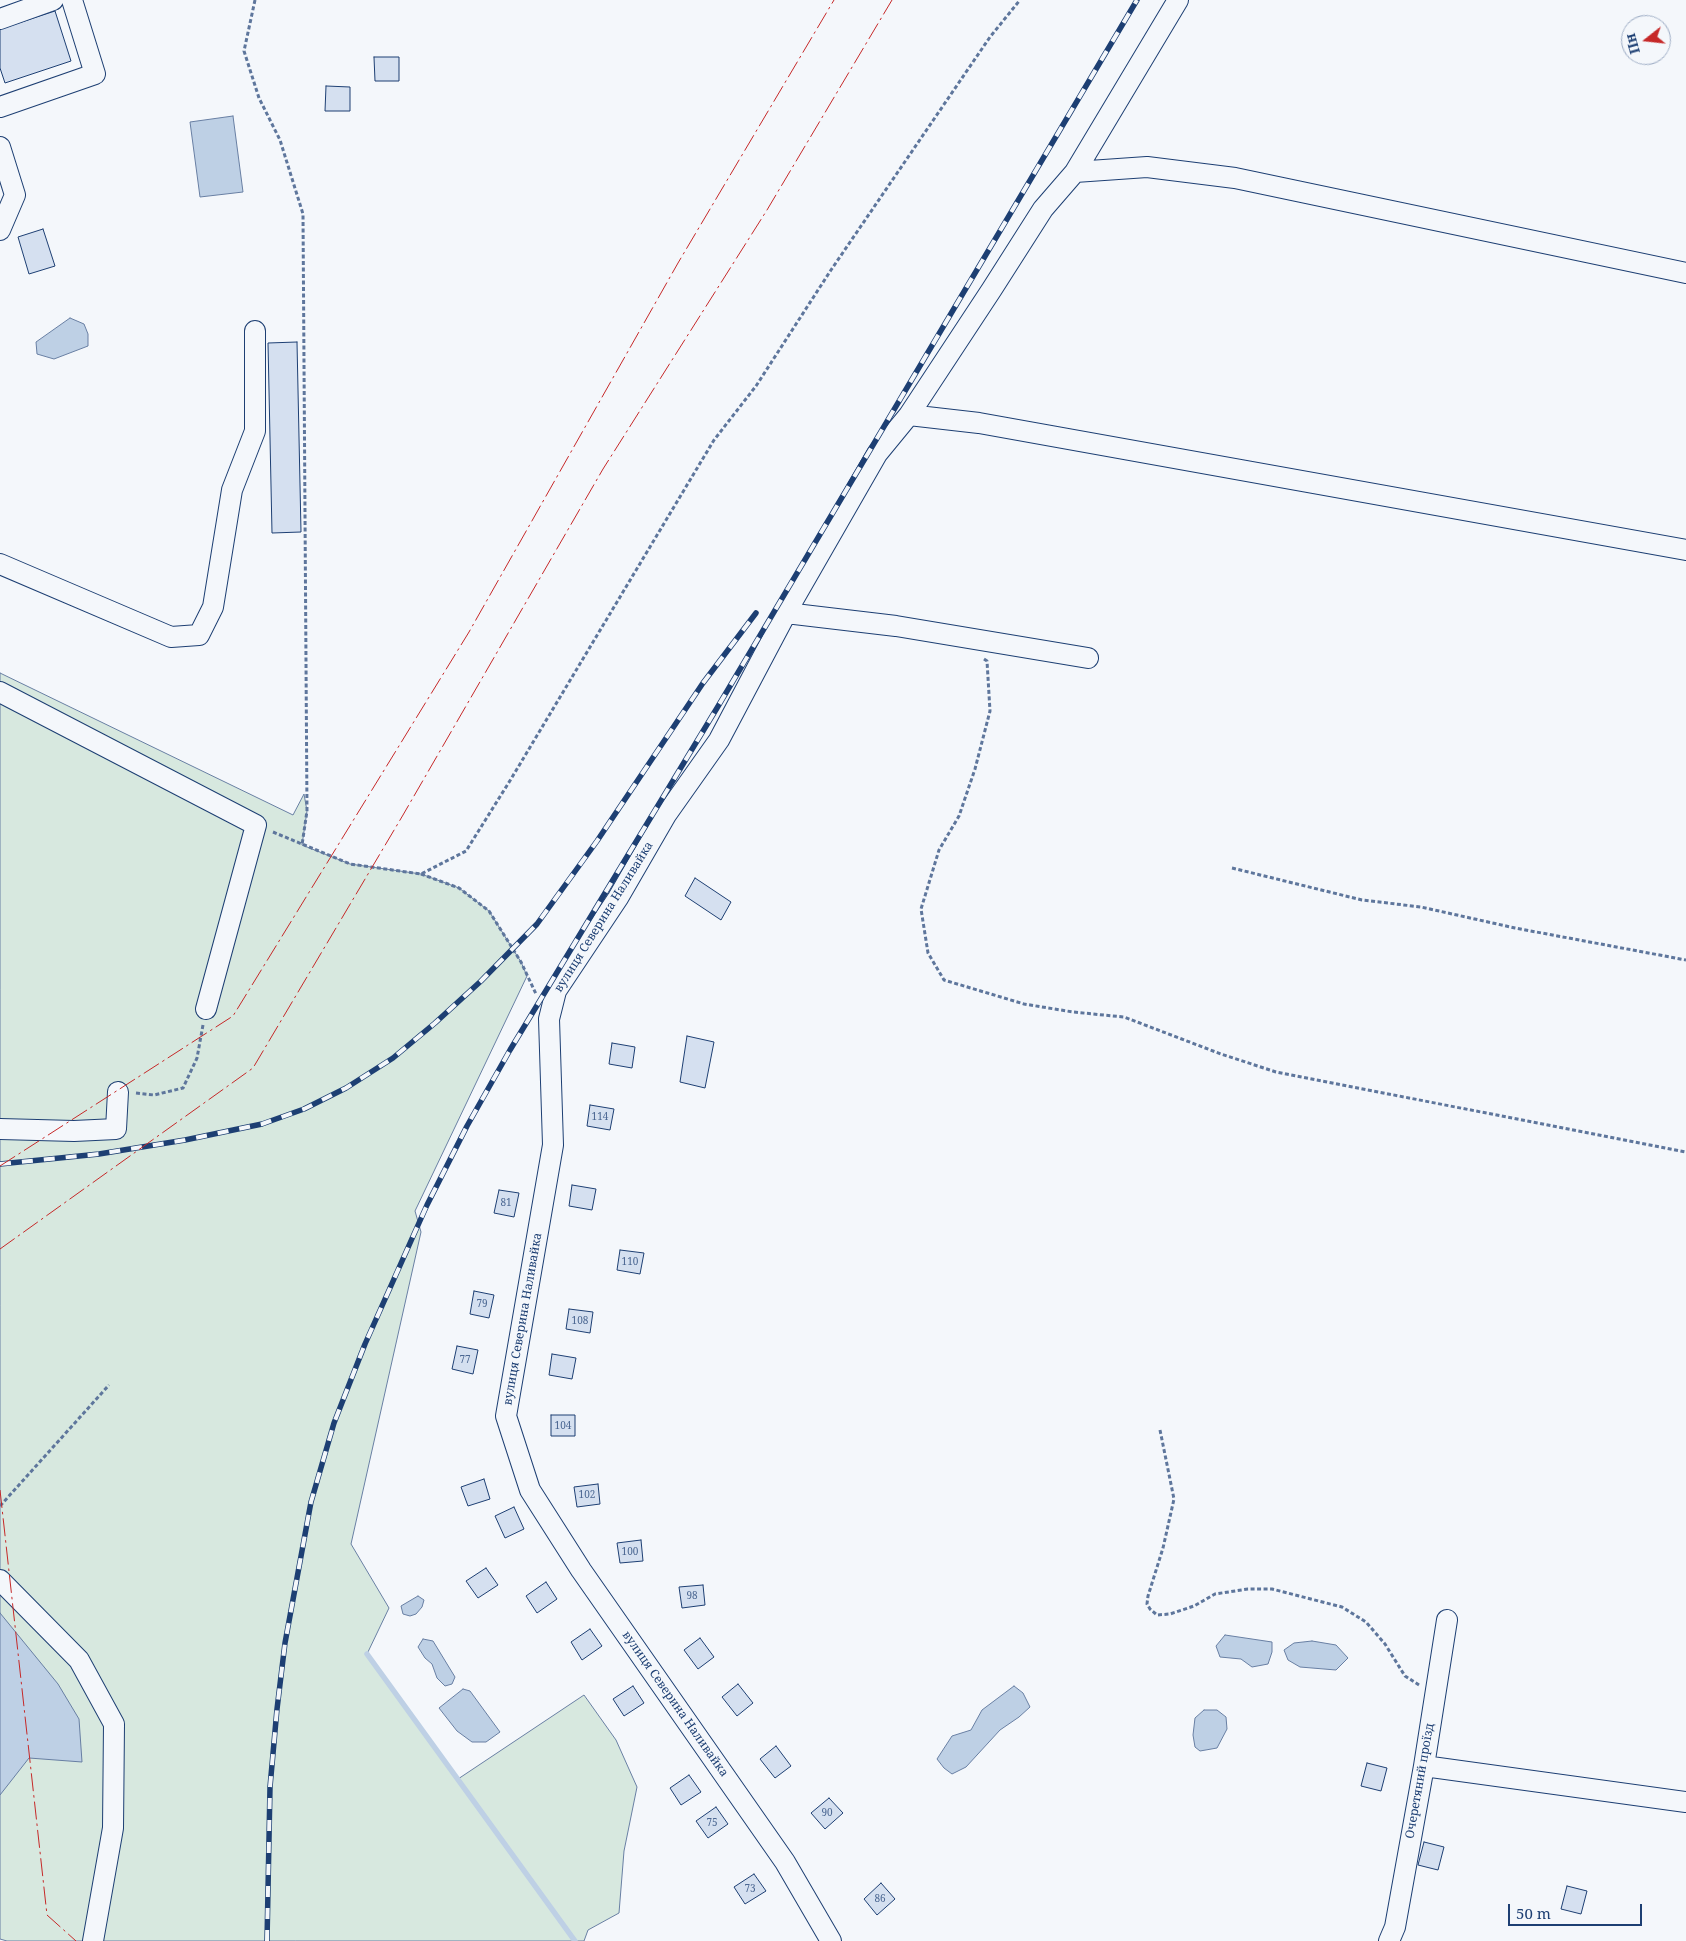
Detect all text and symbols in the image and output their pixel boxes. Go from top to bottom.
north arrow [1621,15,1671,65]
text: Пн [1620,31,1644,57]
street label: вулиця Северина Наливайка [552,839,656,995]
house number: 114 [592,1111,608,1123]
house number: 81 [500,1197,512,1209]
street label: вулиця Северина Наливайка [501,1232,545,1406]
house number: 110 [622,1256,638,1268]
house number: 79 [476,1298,488,1310]
house number: 108 [572,1315,588,1327]
house number: 77 [459,1354,471,1366]
house number: 104 [555,1420,571,1432]
house number: 102 [579,1489,595,1501]
house number: 100 [622,1546,638,1558]
house number: 98 [686,1590,698,1602]
street label: вулиця Северина Наливайка [619,1628,731,1780]
street label: Очеретяний проїзд [1403,1722,1437,1840]
house number: 90 [821,1807,833,1819]
house number: 75 [706,1817,718,1829]
house number: 73 [744,1883,756,1895]
house number: 86 [874,1893,886,1905]
scale bar [1511,1894,1645,1926]
text: 50 m [1516,1903,1551,1923]

